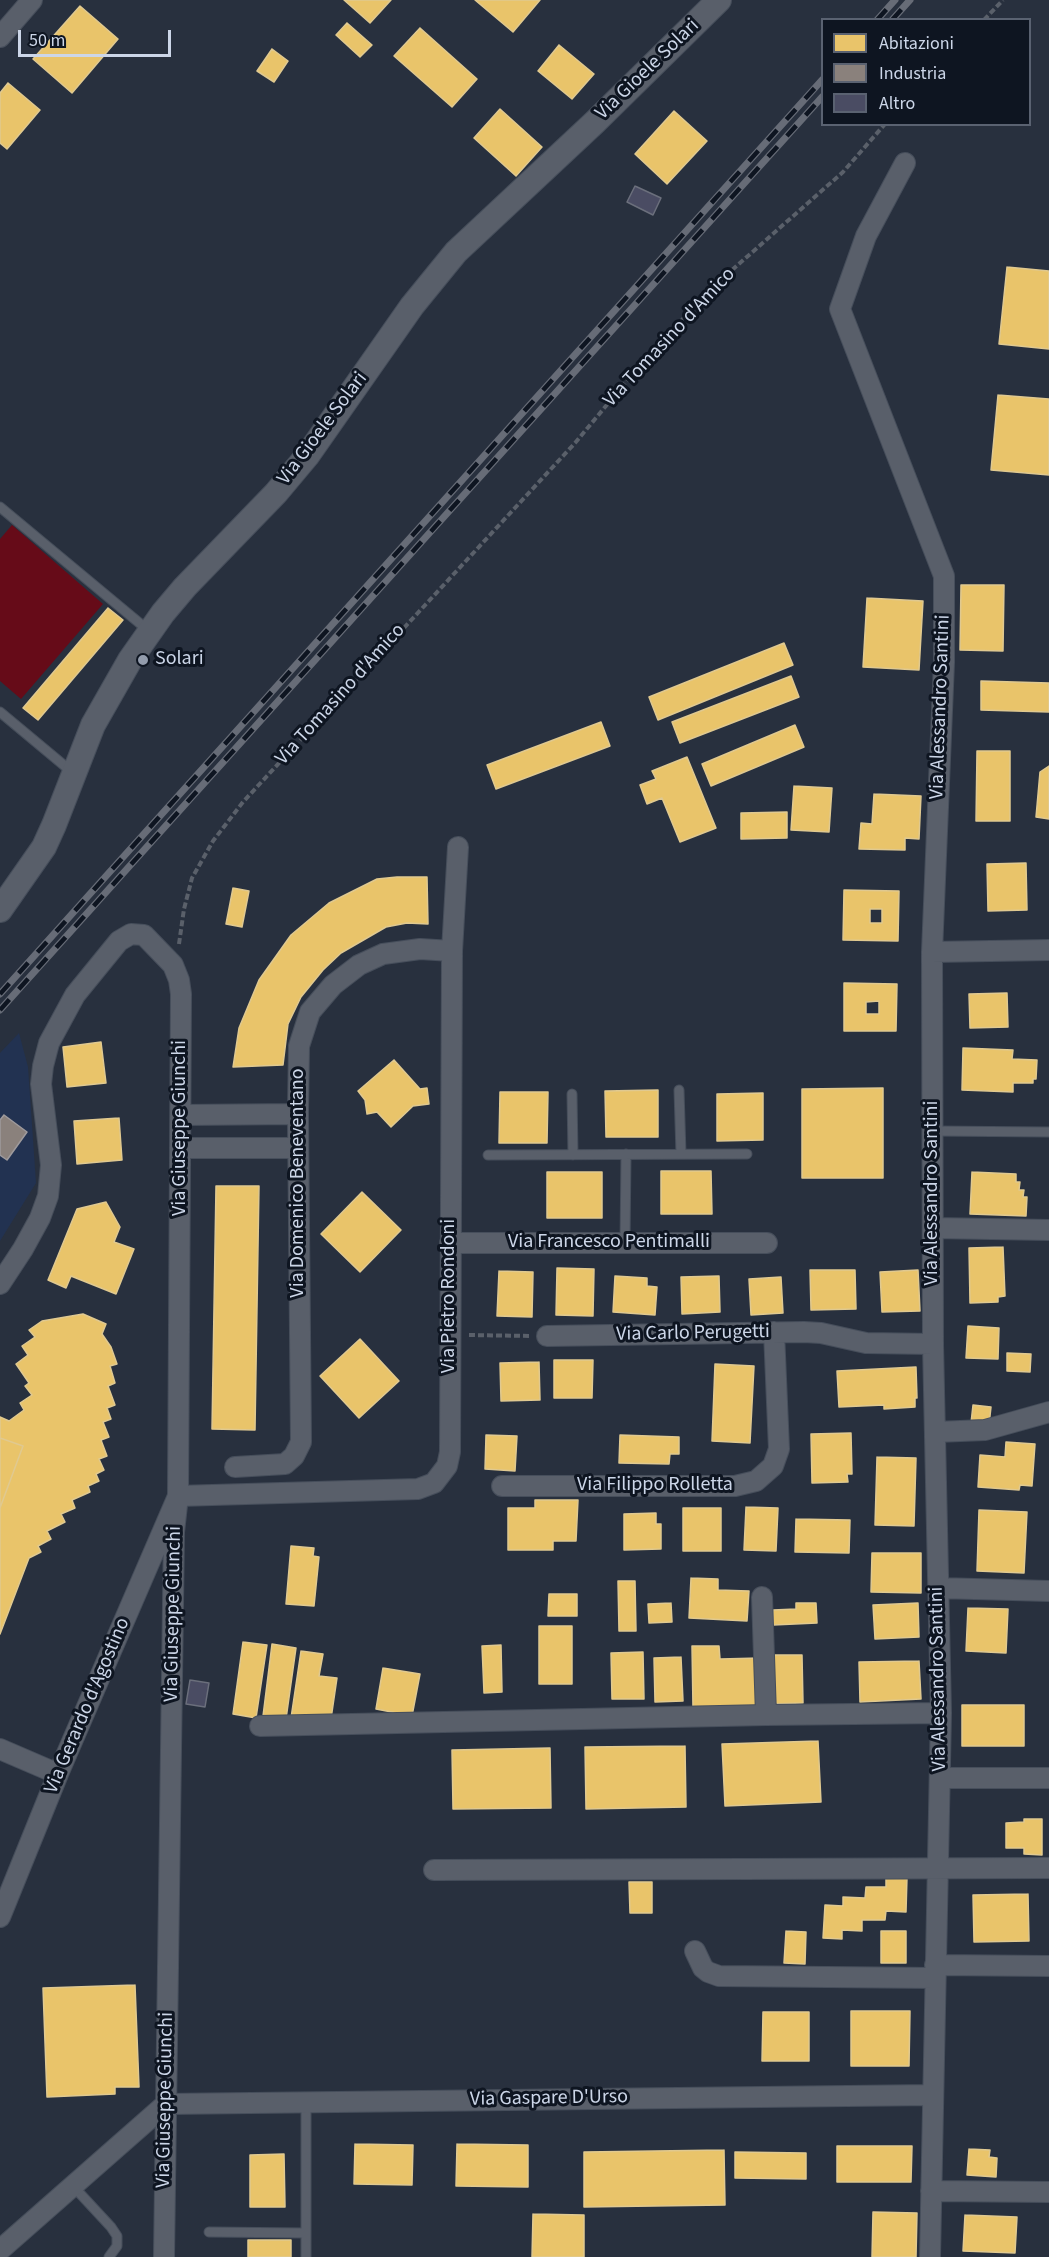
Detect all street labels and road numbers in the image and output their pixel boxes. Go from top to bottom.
street label: Via Gioele Solari [591,15,705,125]
street label: Via Tomasino d'Amico [599,263,741,413]
street label: Via Gioele Solari [273,368,373,490]
street label: Via Alessandro Santini [926,614,956,800]
street label: Via Tomasino d'Amico [271,619,411,771]
street label: Via Giuseppe Giunchi [169,1040,193,1216]
street label: Via Domenico Beneventano [287,1068,311,1298]
street label: Via Alessandro Santini [921,1101,945,1285]
street label: Via Pietro Rondoni [438,1219,462,1373]
street label: Via Francesco Pentimalli [508,1231,710,1255]
street label: Via Carlo Perugetti [616,1321,770,1347]
street label: Via Filippo Rolletta [577,1474,733,1498]
street label: Via Giuseppe Giunchi [160,1526,188,1702]
street label: Via Alessandro Santini [925,1586,953,1772]
street label: Via Gerardo d'Agostino [40,1614,136,1798]
street label: Via Giuseppe Giunchi [152,2012,180,2188]
street label: Via Gaspare D'Urso [470,2086,628,2112]

